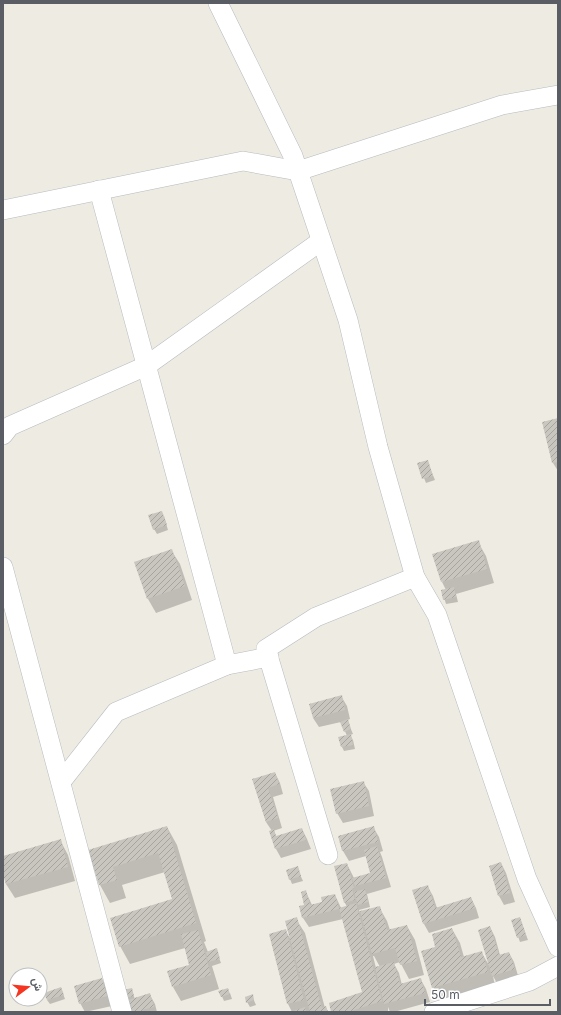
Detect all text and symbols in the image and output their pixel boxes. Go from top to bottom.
north arrow [8,967,48,1007]
text: ش [29,976,46,993]
scale bar [425,981,550,1007]
text: 50 m [431,987,460,1002]

